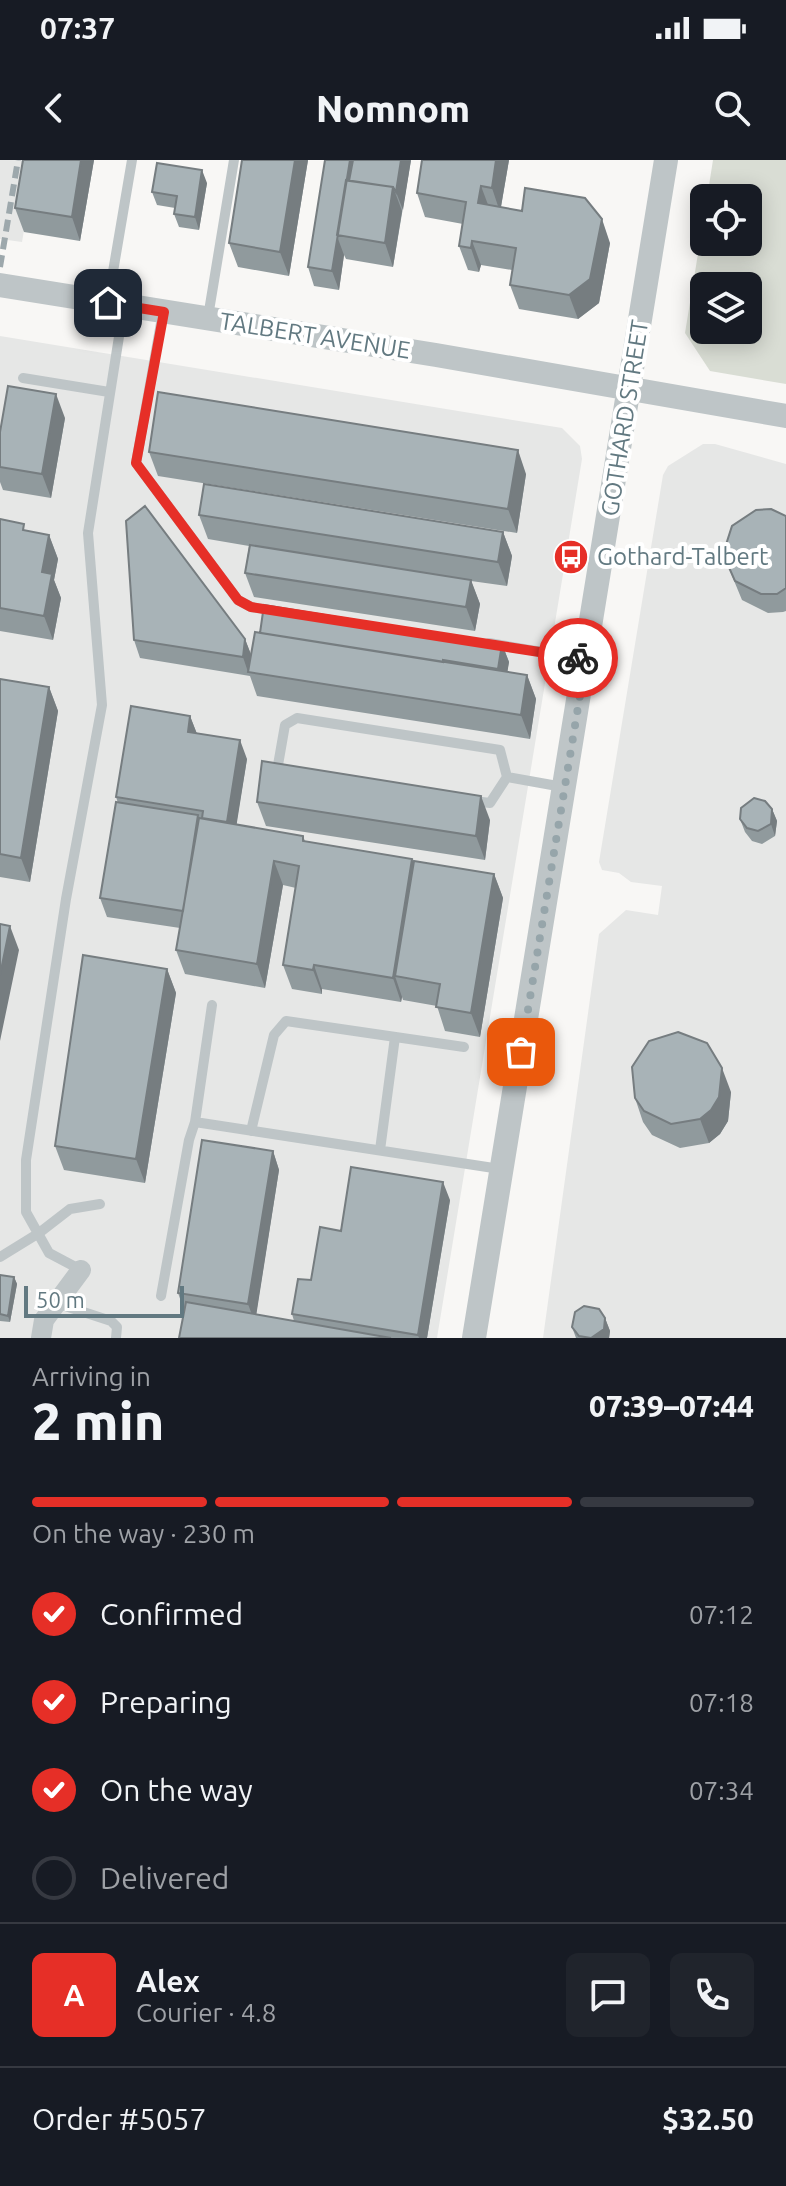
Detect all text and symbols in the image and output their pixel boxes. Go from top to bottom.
text: 07:37 [40,11,115,45]
icon: back [32,86,76,130]
icon: search [710,86,754,130]
text: Nomnom [316,88,470,129]
map controls [690,184,762,344]
button: locate [690,184,762,256]
pin [74,269,142,337]
button: layers [690,272,762,344]
icon: home [86,281,130,325]
street label: TALBERT AVENUE [218,307,412,364]
street label: GOTHARD STREET [596,318,653,518]
bus stop icon: Gothard-Talbert [552,538,590,576]
place label: Gothard-Talbert [597,543,769,570]
courier [538,618,618,698]
icon: bike [556,636,600,680]
pin [487,1018,555,1086]
icon: bag [499,1030,543,1074]
scale bar [24,1282,184,1318]
text: 50 m [36,1287,85,1312]
text: Arriving in [32,1362,151,1391]
text: 07:39–07:44 [589,1389,754,1423]
text: 2 min [32,1392,164,1450]
text: On the way · 230 m [32,1519,255,1548]
icon: check [32,1592,76,1636]
text: Confirmed [100,1597,243,1631]
text: 07:12 [689,1600,754,1629]
icon: check [32,1680,76,1724]
text: Preparing [100,1685,232,1719]
text: 07:18 [689,1688,754,1717]
icon: check [32,1768,76,1812]
text: On the way [100,1773,253,1807]
text: 07:34 [689,1776,754,1805]
text: Delivered [100,1861,229,1895]
button: chat [566,1953,650,2037]
button: phone [670,1953,754,2037]
text: Alex [136,1964,200,1998]
text: A [63,1978,85,2012]
text: Courier · 4.8 [136,1998,276,2027]
text: Order #5057 [32,2102,206,2136]
text: $32.50 [662,2102,754,2136]

